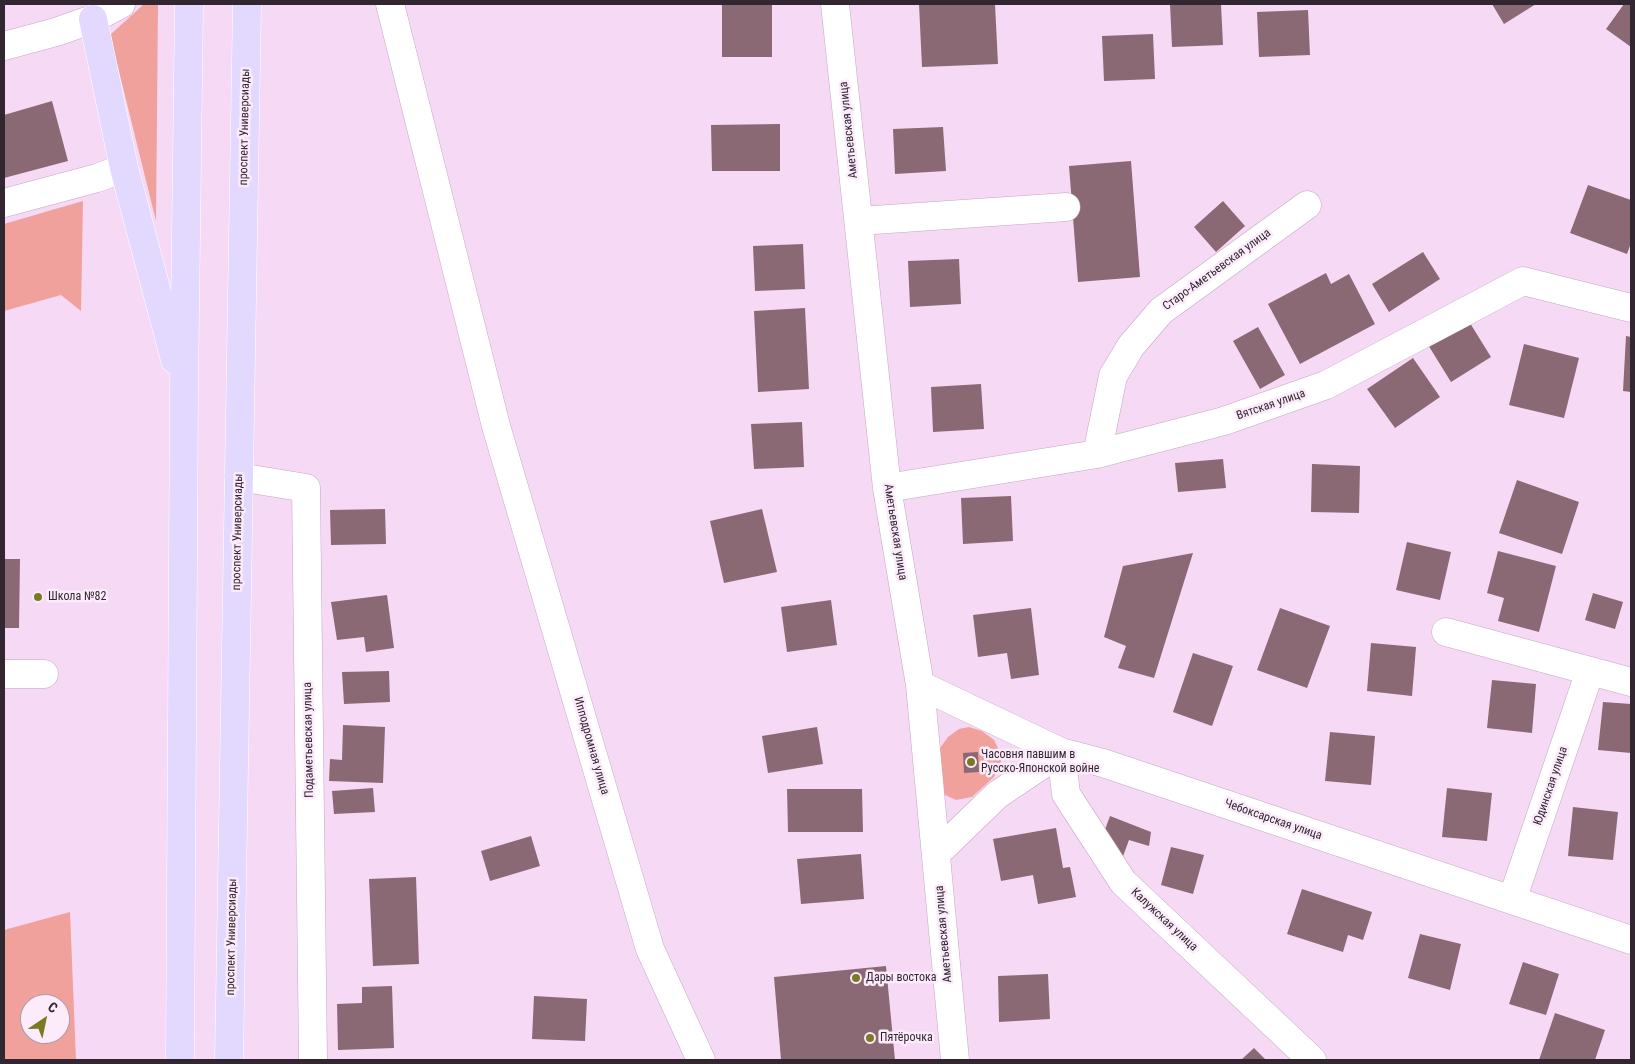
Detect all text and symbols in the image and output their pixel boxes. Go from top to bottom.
street label: проспект Универсиады [237,69,253,185]
street label: Аметьевская улица [837,81,861,179]
street label: Старо-Аметьевская улица [1160,226,1274,314]
street label: Вятская улица [1235,387,1307,423]
street label: проспект Универсиады [230,474,246,590]
street label: Аметьевская улица [880,483,910,581]
place label: Школа №82 [48,590,106,604]
marker: Школа №82 [32,591,44,603]
street label: Подаметьевская улица [301,682,317,798]
street label: Ипподромная улица [570,696,612,796]
street label: Юдинская улица [1531,745,1571,827]
place label: Часовня павшим в Русско-Японской войне [981,748,1099,776]
marker: Часовня павшим в Русско-Японской войне [965,756,977,768]
street label: Чебоксарская улица [1222,797,1324,843]
street label: проспект Универсиады [224,879,240,995]
street label: Аметьевская улица [933,885,955,983]
street label: Калужская улица [1128,885,1200,955]
place label: Дары востока [866,971,937,985]
marker: Дары востока [850,972,862,984]
north arrow [20,994,70,1044]
text: С [45,999,61,1016]
place label: Пятёрочка [880,1031,933,1045]
marker: Пятёрочка [864,1032,876,1044]

